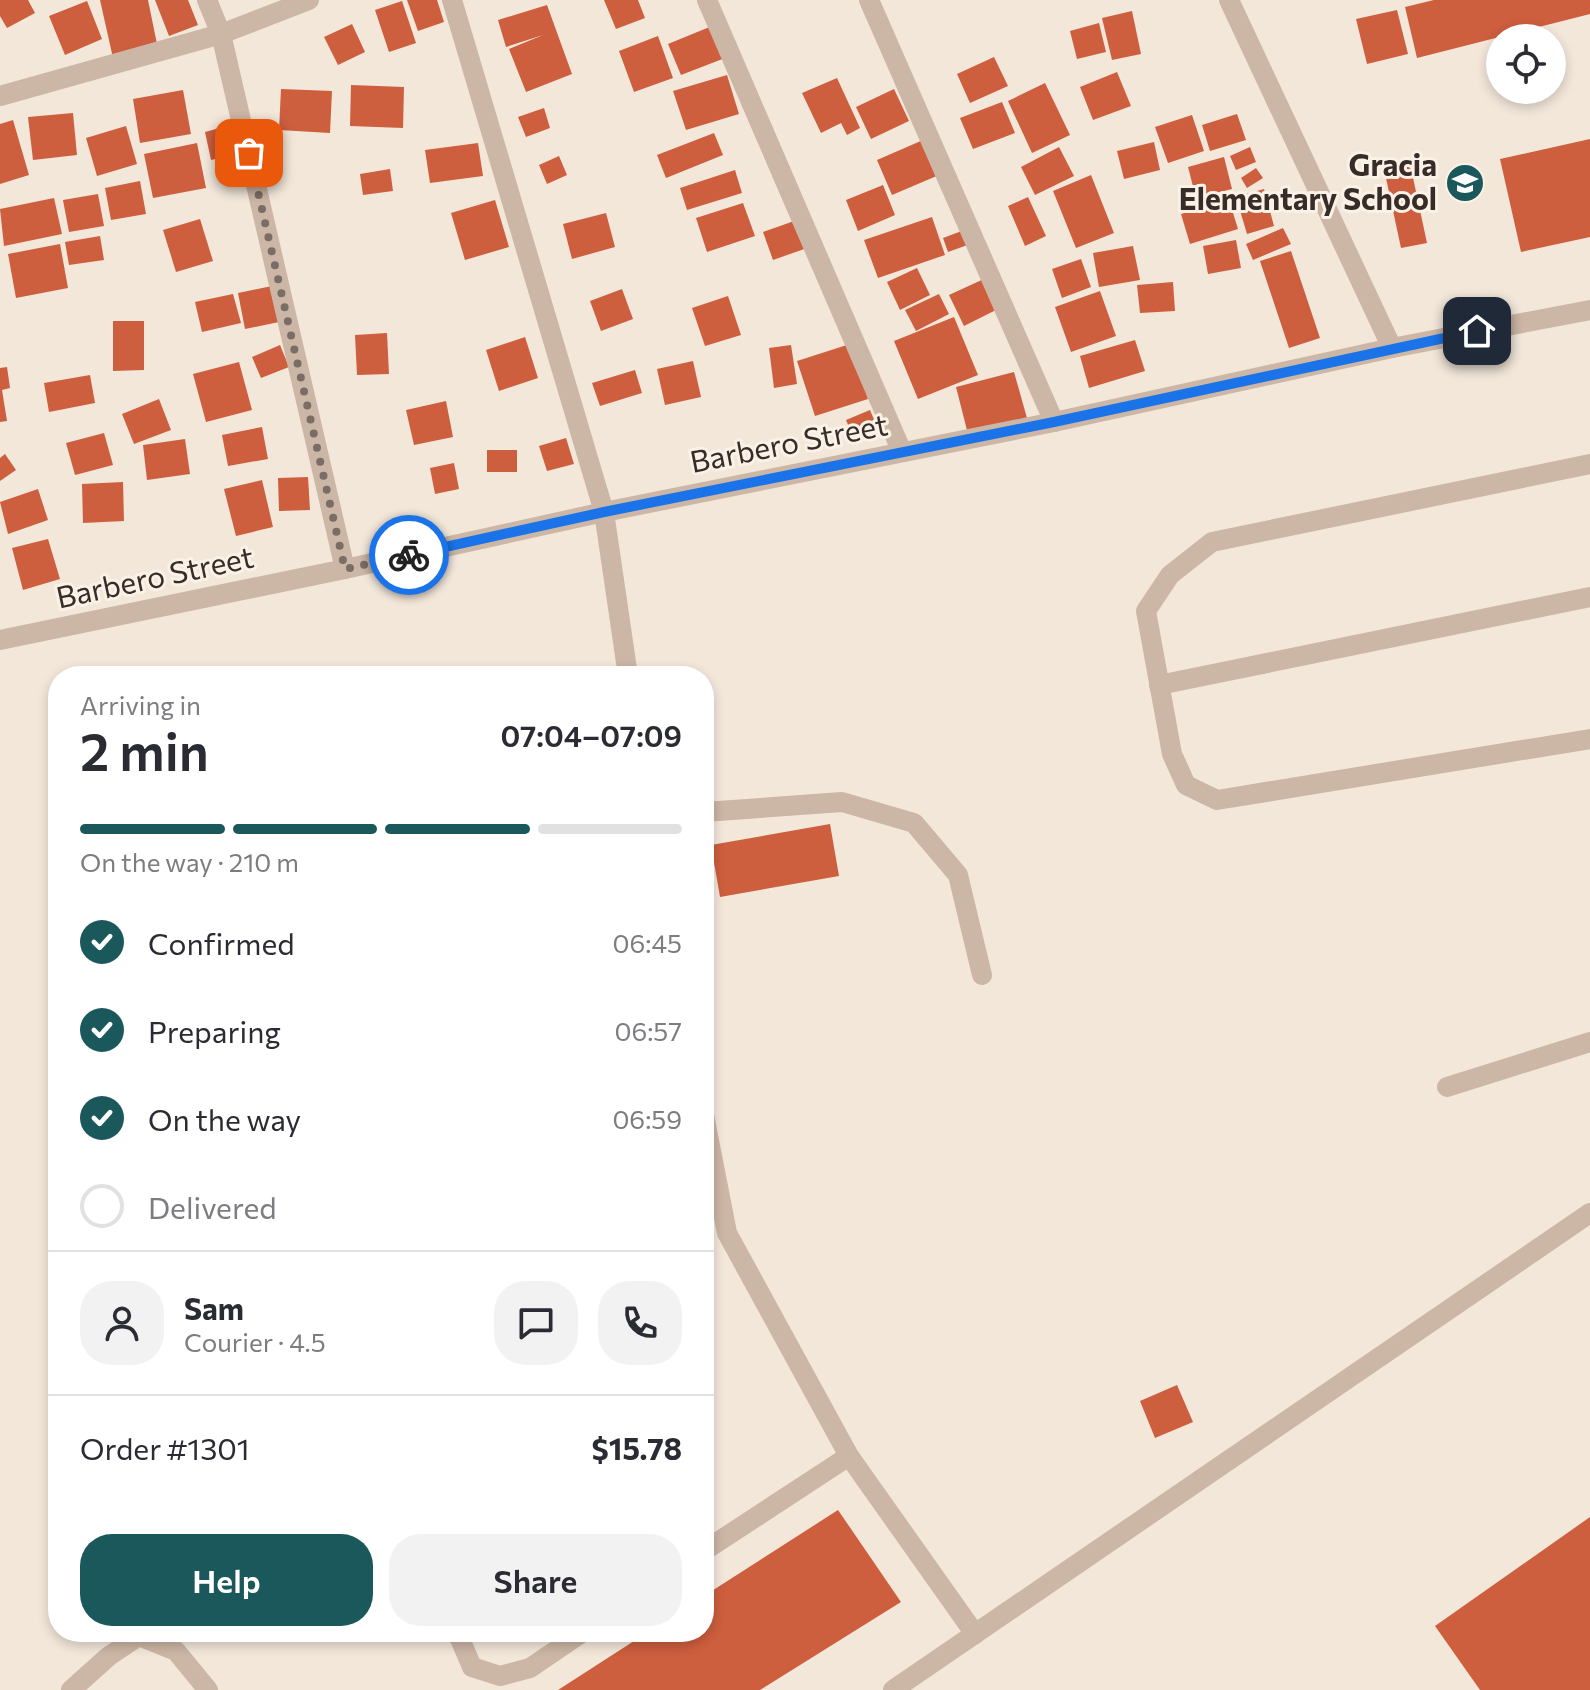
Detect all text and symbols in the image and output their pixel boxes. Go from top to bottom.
map controls [1486,24,1566,104]
button: locate [1486,24,1566,104]
pin [215,119,283,187]
icon: bag [227,131,271,175]
place label: Gracia Elementary School [1179,145,1437,216]
school or university icon: Gracia Elementary School [1444,162,1486,204]
pin [1443,297,1511,365]
icon: home [1455,309,1499,353]
street label: Barbero Street [687,404,890,479]
courier [369,515,449,595]
icon: bike [387,533,431,577]
street label: Barbero Street [53,537,256,614]
text: Arriving in [80,689,201,720]
text: 07:04–07:09 [501,716,682,753]
text: 2 min [80,718,209,782]
text: On the way · 210 m [80,846,299,877]
icon: check [80,920,124,964]
text: Confirmed [148,924,295,961]
text: 06:45 [613,927,682,958]
icon: check [80,1008,124,1052]
text: Preparing [148,1012,281,1049]
text: 06:57 [614,1015,682,1046]
icon: check [80,1096,124,1140]
text: On the way [148,1100,301,1137]
text: 06:59 [612,1103,682,1134]
text: Delivered [148,1188,277,1225]
button: person [80,1281,164,1365]
button: chat [494,1281,578,1365]
button: phone [598,1281,682,1365]
text: Sam [184,1289,244,1326]
text: Courier · 4.5 [184,1326,326,1357]
text: Order #1301 [80,1429,250,1466]
text: $15.78 [592,1429,682,1466]
button: Help [80,1534,373,1626]
button: Share [389,1534,682,1626]

